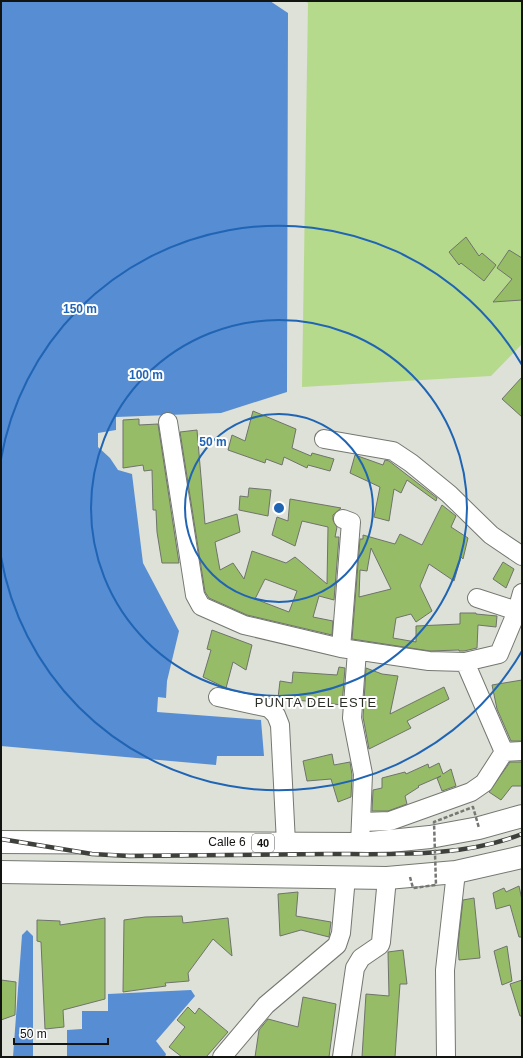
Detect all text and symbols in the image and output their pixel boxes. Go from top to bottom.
text: 150 m [63,302,97,316]
text: 100 m [129,368,163,382]
text: 50 m [199,435,227,449]
centre of rings [272,501,286,515]
district label: PUNTA DEL ESTE [255,695,377,710]
road number: 40 [252,834,274,852]
street label: Calle 6 [208,835,246,849]
scale bar [14,1020,108,1046]
text: 50 m [20,1027,47,1041]

